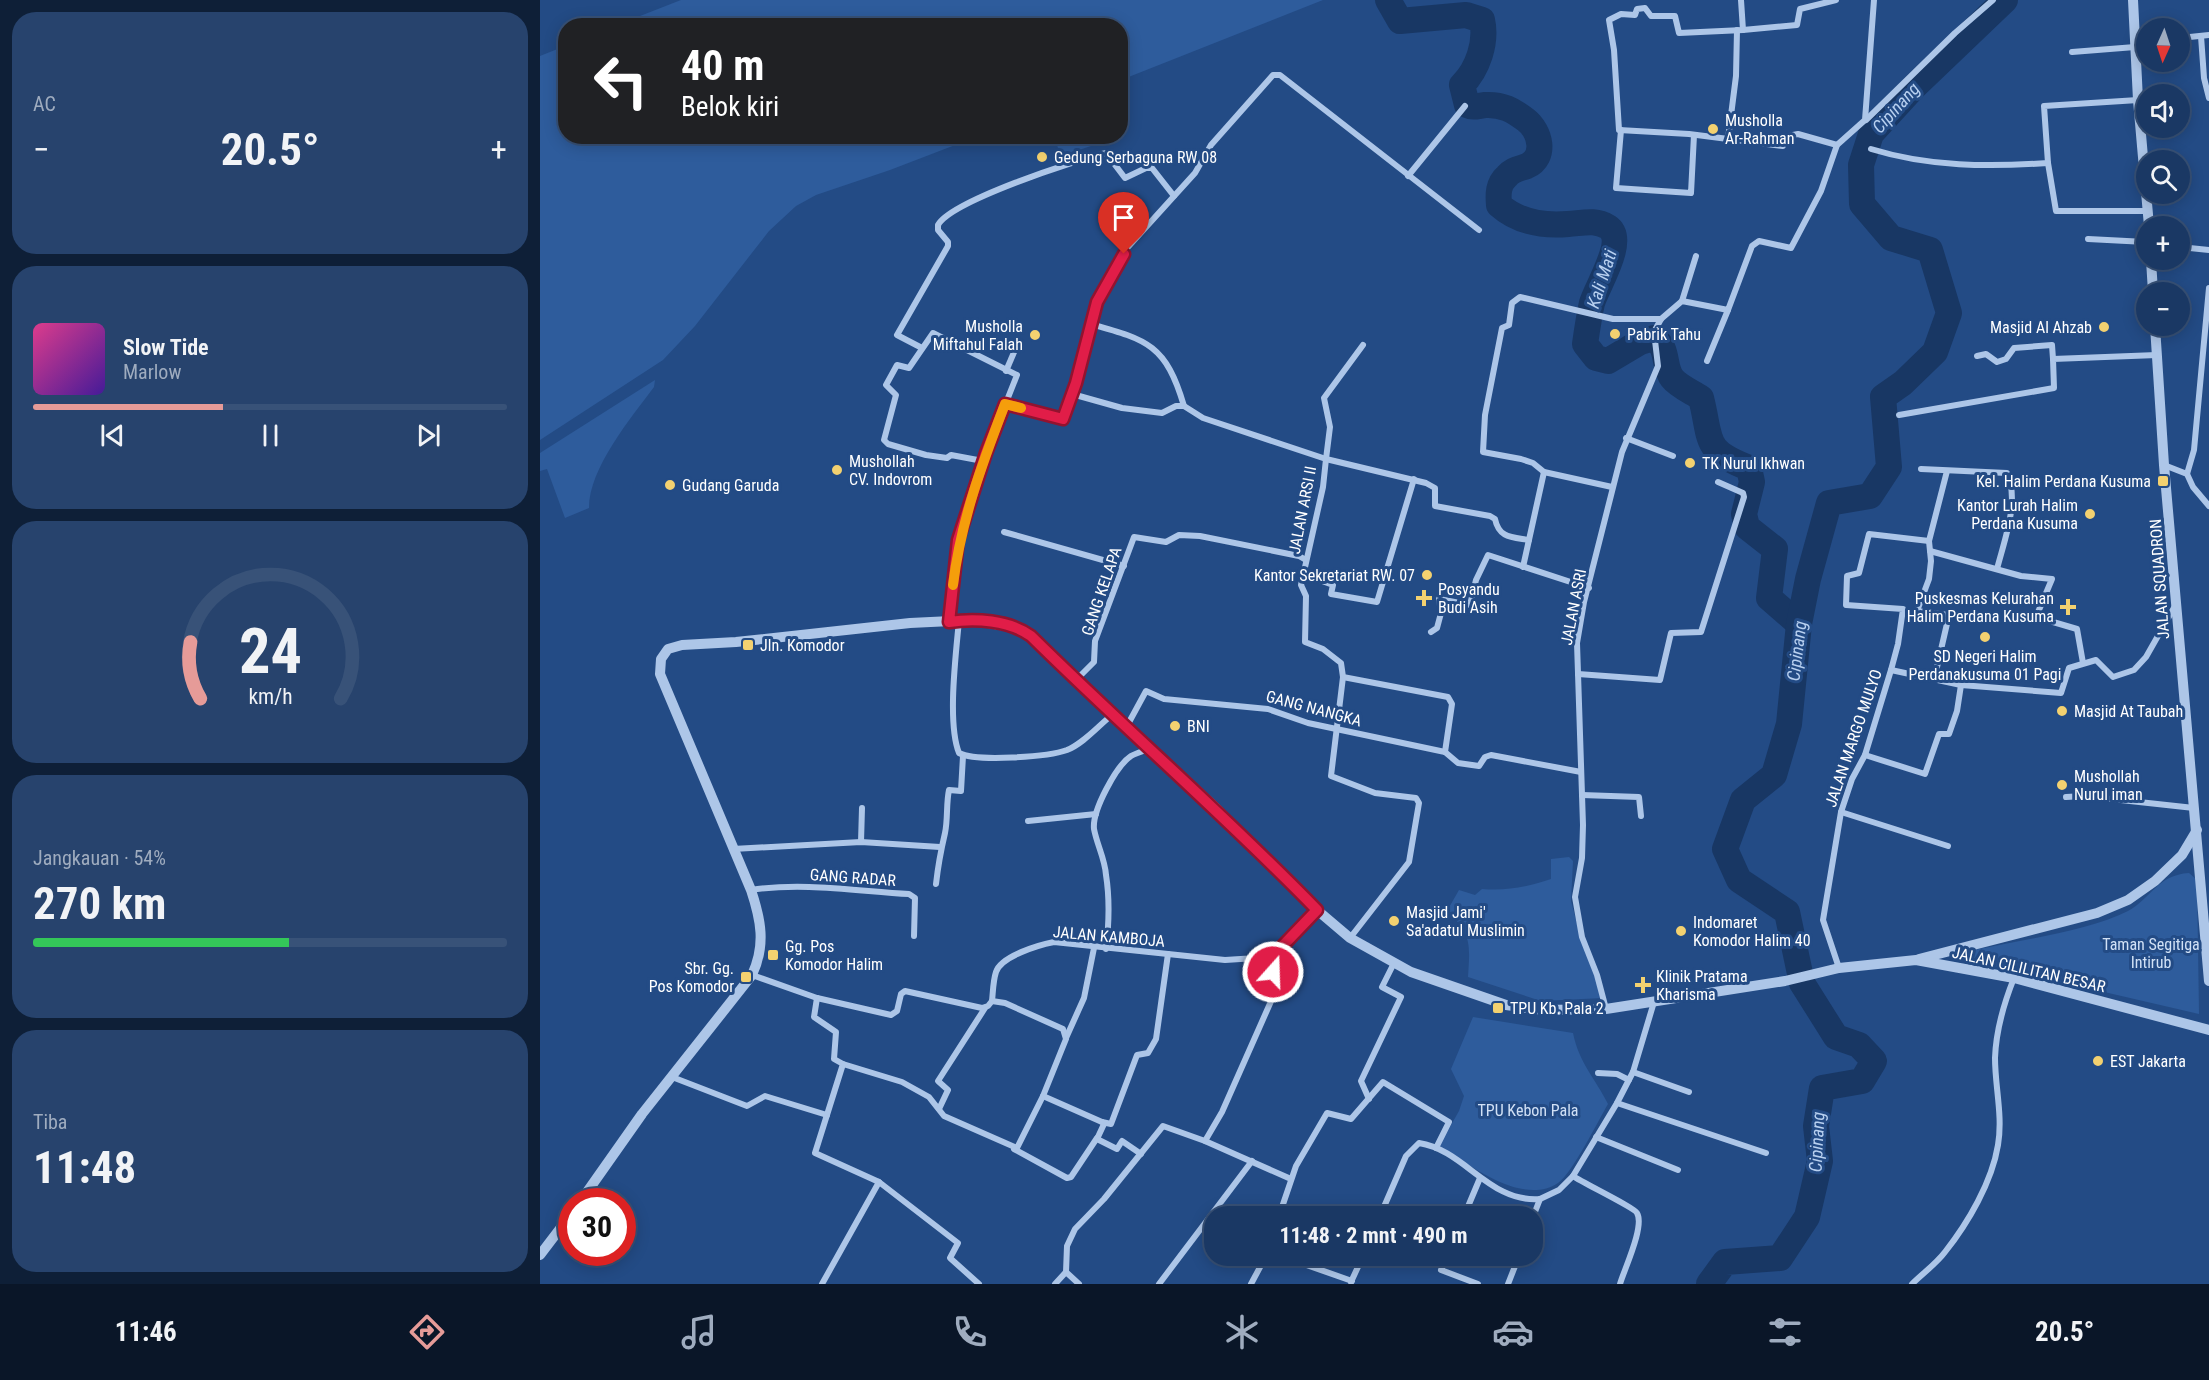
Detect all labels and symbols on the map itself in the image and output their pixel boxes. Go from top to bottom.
north arrow [2136,18,2190,72]
water label: Cipinang [1868,78,1924,137]
place label: Musholla Ar-Rahman [1725,111,1794,148]
marker: Musholla Ar-Rahman [1706,122,1720,136]
place label: Gedung Serbaguna RW 08 [1054,148,1217,167]
marker: Gedung Serbaguna RW 08 [1035,150,1049,164]
pin [1098,192,1149,254]
water label: Kali Mati [1582,246,1621,311]
place label: Musholla Miftahul Falah [933,317,1023,354]
place label: Masjid Al Ahzab [1990,318,2092,337]
marker: Masjid Al Ahzab [2097,320,2111,334]
place label: Pabrik Tahu [1627,325,1701,344]
marker: Pabrik Tahu [1608,327,1622,341]
marker: Musholla Miftahul Falah [1028,328,1042,342]
place label: Mushollah CV. Indovrom [849,452,932,489]
place label: TK Nurul Ikhwan [1702,454,1805,473]
marker: TK Nurul Ikhwan [1683,456,1697,470]
marker: Mushollah CV. Indovrom [830,463,844,477]
street label: JALAN ARSI II [1285,465,1320,556]
place label: Kel. Halim Perdana Kusuma [1976,472,2151,491]
marker: Kel. Halim Perdana Kusuma [2156,474,2170,488]
place label: Gudang Garuda [682,476,779,495]
marker: Gudang Garuda [663,478,677,492]
place label: Kantor Lurah Halim Perdana Kusuma [1957,496,2078,533]
marker: Kantor Lurah Halim Perdana Kusuma [2083,507,2097,521]
street label: JALAN SQUADRON [2146,518,2173,640]
street label: GANG KELAPA [1077,544,1125,638]
place label: Kantor Sekretariat RW. 07 [1254,566,1415,585]
street label: JALAN ASRI [1557,567,1590,647]
marker: Kantor Sekretariat RW. 07 [1420,568,1434,582]
place label: Posyandu Budi Asih [1438,580,1500,617]
marker: Posyandu Budi Asih [1415,589,1433,607]
place label: Puskesmas Kelurahan Halim Perdana Kusuma [1907,589,2054,626]
marker: Puskesmas Kelurahan Halim Perdana Kusuma [2059,598,2077,616]
water label: Cipinang [1782,619,1811,682]
marker: SD Negeri Halim Perdanakusuma 01 Pagi [1978,630,1992,644]
place label: Jln. Komodor [760,636,845,655]
marker: Jln. Komodor [741,638,755,652]
place label: SD Negeri Halim Perdanakusuma 01 Pagi [1909,647,2061,684]
street label: JALAN MARGO MULYO [1821,667,1886,810]
street label: GANG NANGKA [1264,687,1364,730]
place label: Masjid At Taubah [2074,702,2183,721]
marker: Masjid At Taubah [2055,704,2069,718]
place label: BNI [1187,717,1210,736]
marker: BNI [1168,719,1182,733]
place label: Mushollah Nurul iman [2074,767,2143,804]
marker: Mushollah Nurul iman [2055,778,2069,792]
street label: GANG RADAR [809,865,897,890]
place label: Masjid Jami' Sa'adatul Muslimin [1406,903,1525,940]
place label: Indomaret Komodor Halim 40 [1693,913,1811,950]
marker: Masjid Jami' Sa'adatul Muslimin [1387,914,1401,928]
street label: JALAN KAMBOJA [1052,922,1166,951]
marker: Indomaret Komodor Halim 40 [1674,924,1688,938]
park label: Taman Segitiga Intirub [2102,935,2200,972]
place label: Gg. Pos Komodor Halim [785,937,883,974]
position arrow [1241,940,1305,1004]
street label: JALAN CILILITAN BESAR [1950,943,2108,996]
marker: Gg. Pos Komodor Halim [766,948,780,962]
place label: Sbr. Gg. Pos Komodor [649,959,734,996]
place label: Klinik Pratama Kharisma [1656,967,1748,1004]
marker: Sbr. Gg. Pos Komodor [739,970,753,984]
marker: Klinik Pratama Kharisma [1634,976,1652,994]
place label: TPU Kb. Pala 2 [1510,999,1604,1018]
marker: TPU Kb. Pala 2 [1491,1001,1505,1015]
place label: EST Jakarta [2110,1052,2186,1071]
marker: EST Jakarta [2091,1054,2105,1068]
park label: TPU Kebon Pala [1478,1101,1579,1120]
water label: Cipinang [1804,1111,1829,1173]
speed limit sign: 30 [558,1188,636,1266]

